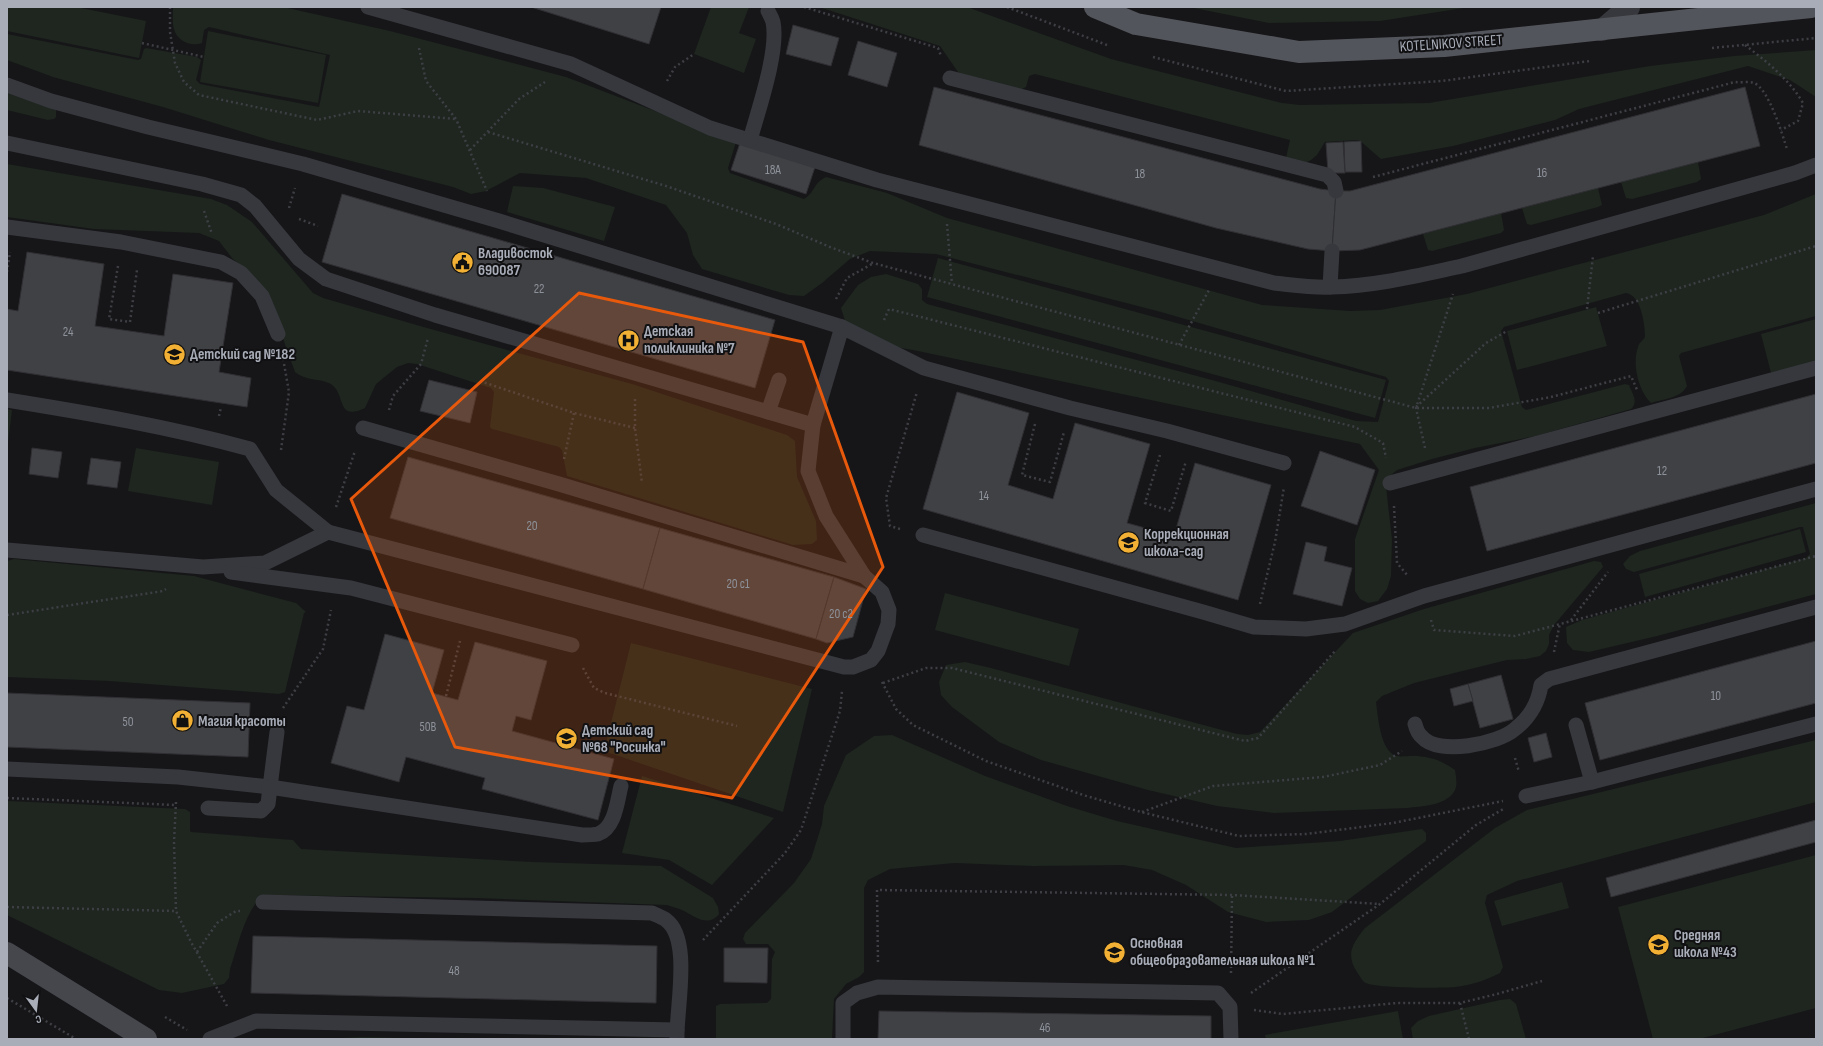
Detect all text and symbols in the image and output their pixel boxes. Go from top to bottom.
street label: KOTELNIKOV STREET [1399,30,1503,57]
house number: 18А [765,162,781,178]
house number: 16 [1537,165,1547,181]
house number: 18 [1135,166,1145,182]
place label: Владивосток 690087 [478,244,553,280]
public building icon: Владивосток 690087 [450,249,476,275]
house number: 22 [534,281,544,297]
place label: Детская поликлиника №7 [644,322,735,358]
house number: 24 [63,324,74,340]
hospital icon: Детская поликлиника №7 [616,327,642,353]
school or university icon: Детский сад №182 [162,341,188,367]
place label: Детский сад №182 [190,345,295,364]
house number: 12 [1657,463,1667,479]
house number: 14 [979,488,990,504]
house number: 20 [526,518,538,534]
place label: Коррекционная школа-сад [1144,525,1229,561]
school or university icon: Коррекционная школа-сад [1115,530,1141,556]
house number: 20 с1 [727,576,750,592]
house number: 20 с2 [829,606,853,622]
house number: 10 [1711,688,1721,704]
shop icon: Магия красоты [169,708,195,734]
place label: Магия красоты [198,712,286,731]
house number: 50 [122,714,134,730]
house number: 50В [420,719,437,735]
place label: Детский сад №68 "Росинка" [582,721,666,757]
school or university icon: Детский сад №68 "Росинка" [553,726,579,752]
place label: Средняя школа №43 [1674,926,1737,962]
school or university icon: Средняя школа №43 [1646,931,1672,957]
place label: Основная общеобразовательная школа №1 [1130,934,1315,970]
school or university icon: Основная общеобразовательная школа №1 [1102,939,1128,965]
house number: 48 [448,963,460,979]
north arrow [16,990,56,1030]
text: С [34,1012,43,1026]
house number: 46 [1039,1020,1051,1036]

